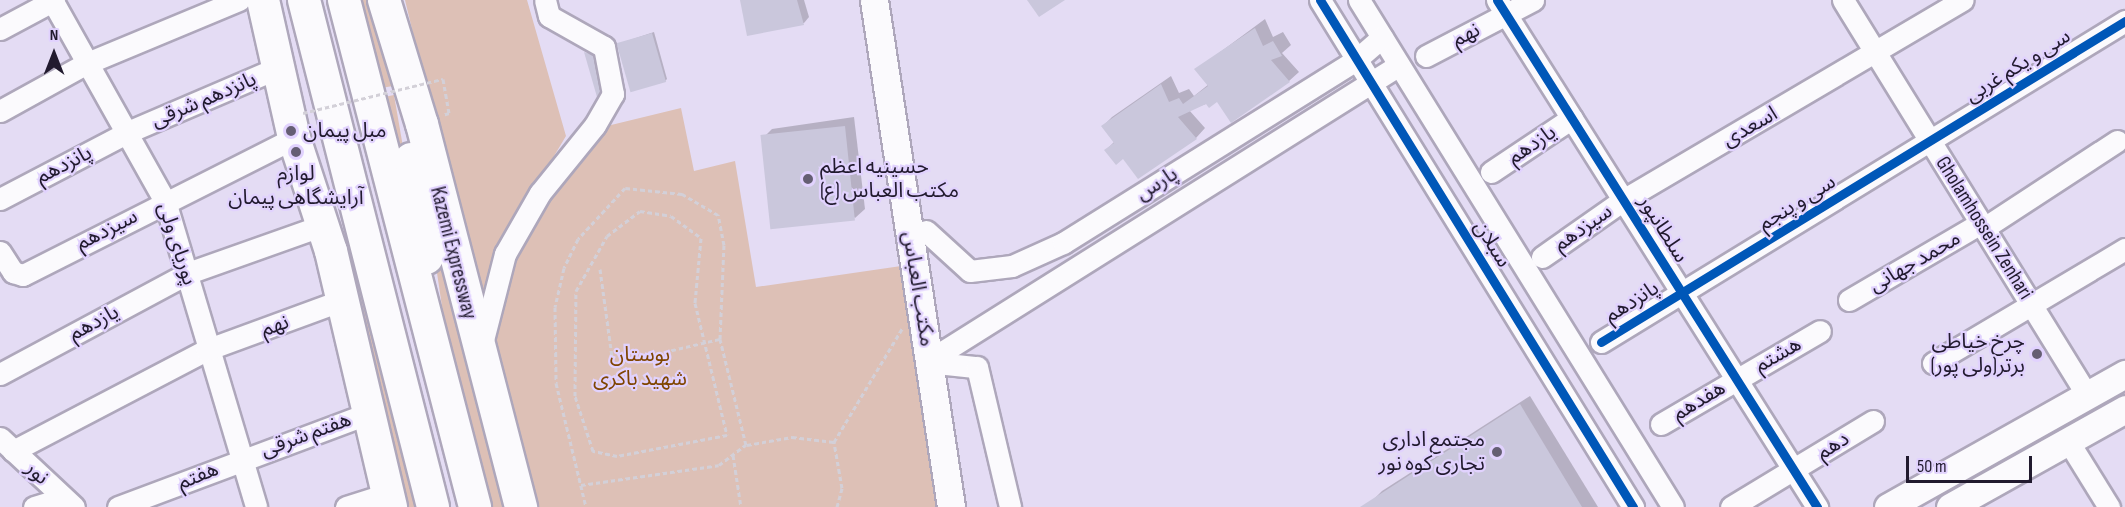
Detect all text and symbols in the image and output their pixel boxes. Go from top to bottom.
street label: نهم [1448,17,1484,53]
north arrow [24,24,84,84]
street label: سی و یکم غربی [1961,24,2075,108]
text: N [50,26,58,45]
street label: پانزدهم شرقی [148,67,260,133]
street label: اسعدی [1718,101,1782,153]
place label: مبل پیمان [303,118,387,144]
street label: یازدهم [1503,120,1561,170]
marker: مبل پیمان [284,124,298,138]
street label: پانزدهم [32,140,96,190]
marker: لوازم آرایشگاهی پیمان [289,145,303,159]
street label: Gholamhossein Zenhari [1930,152,2038,304]
place label: حسینیه اعظم مکتب العباس (ع) [820,154,959,204]
place label: لوازم آرایشگاهی پیمان [228,161,364,211]
street label: پارس [1131,161,1183,207]
street label: سی و پنجم [1754,169,1840,237]
marker: حسینیه اعظم مکتب العباس (ع) [801,172,815,186]
street label: Kazemi Expressway [424,184,482,322]
street label: سلطانپور [1632,191,1694,267]
street label: سیزدهم [1549,199,1617,257]
street label: پوریای ولی [152,200,202,288]
street label: سیزدهم [72,204,142,256]
street label: سبلان [1468,216,1516,272]
street label: محمد جهانی [1865,226,1965,298]
street label: مکتب العباس [896,230,940,348]
street label: پانزدهم [1600,276,1664,328]
street label: یازدهم [65,299,123,347]
street label: نهم [258,310,292,342]
place label: چرخ خیاطی برتر(ولی پور) [1930,329,2025,379]
street label: هشتم [1750,332,1806,378]
park label: بوستان شهید باکری [593,342,687,392]
marker: چرخ خیاطی برتر(ولی پور) [2030,347,2044,361]
street label: هفدهم [1668,375,1730,427]
street label: هفتم شرقی [257,407,355,463]
street label: دهم [1812,426,1854,466]
place label: مجتمع اداری تجاری کوه نور [1379,427,1485,477]
scale bar [1909,444,2035,482]
marker: مجتمع اداری تجاری کوه نور [1490,445,1504,459]
street label: نور [20,456,54,490]
street label: هفتم [174,456,222,496]
text: 50 m [1917,456,1947,477]

